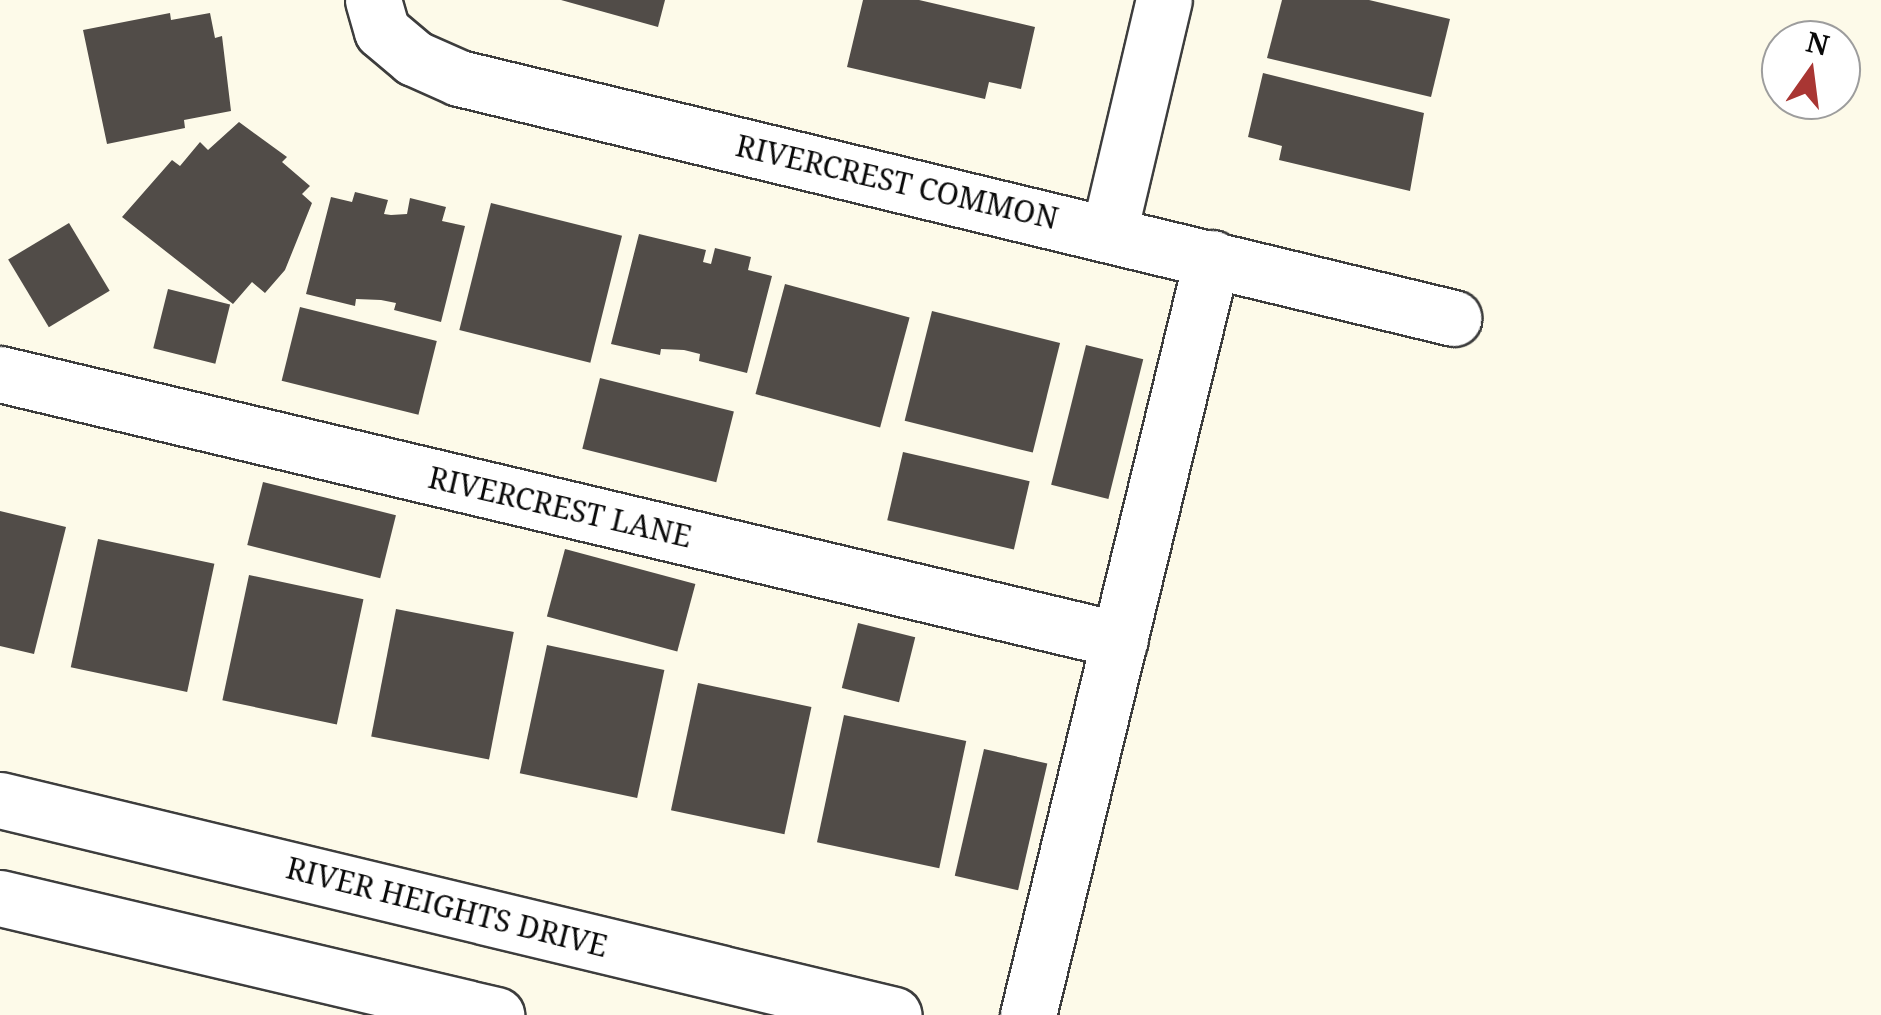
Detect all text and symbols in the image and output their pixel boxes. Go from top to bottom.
north arrow [1761,20,1861,120]
text: N [1802,22,1833,64]
street label: RIVERCREST COMMON [732,127,1062,237]
street label: RIVERCREST LANE [425,459,695,555]
street label: RIVER HEIGHTS DRIVE [283,850,611,964]

